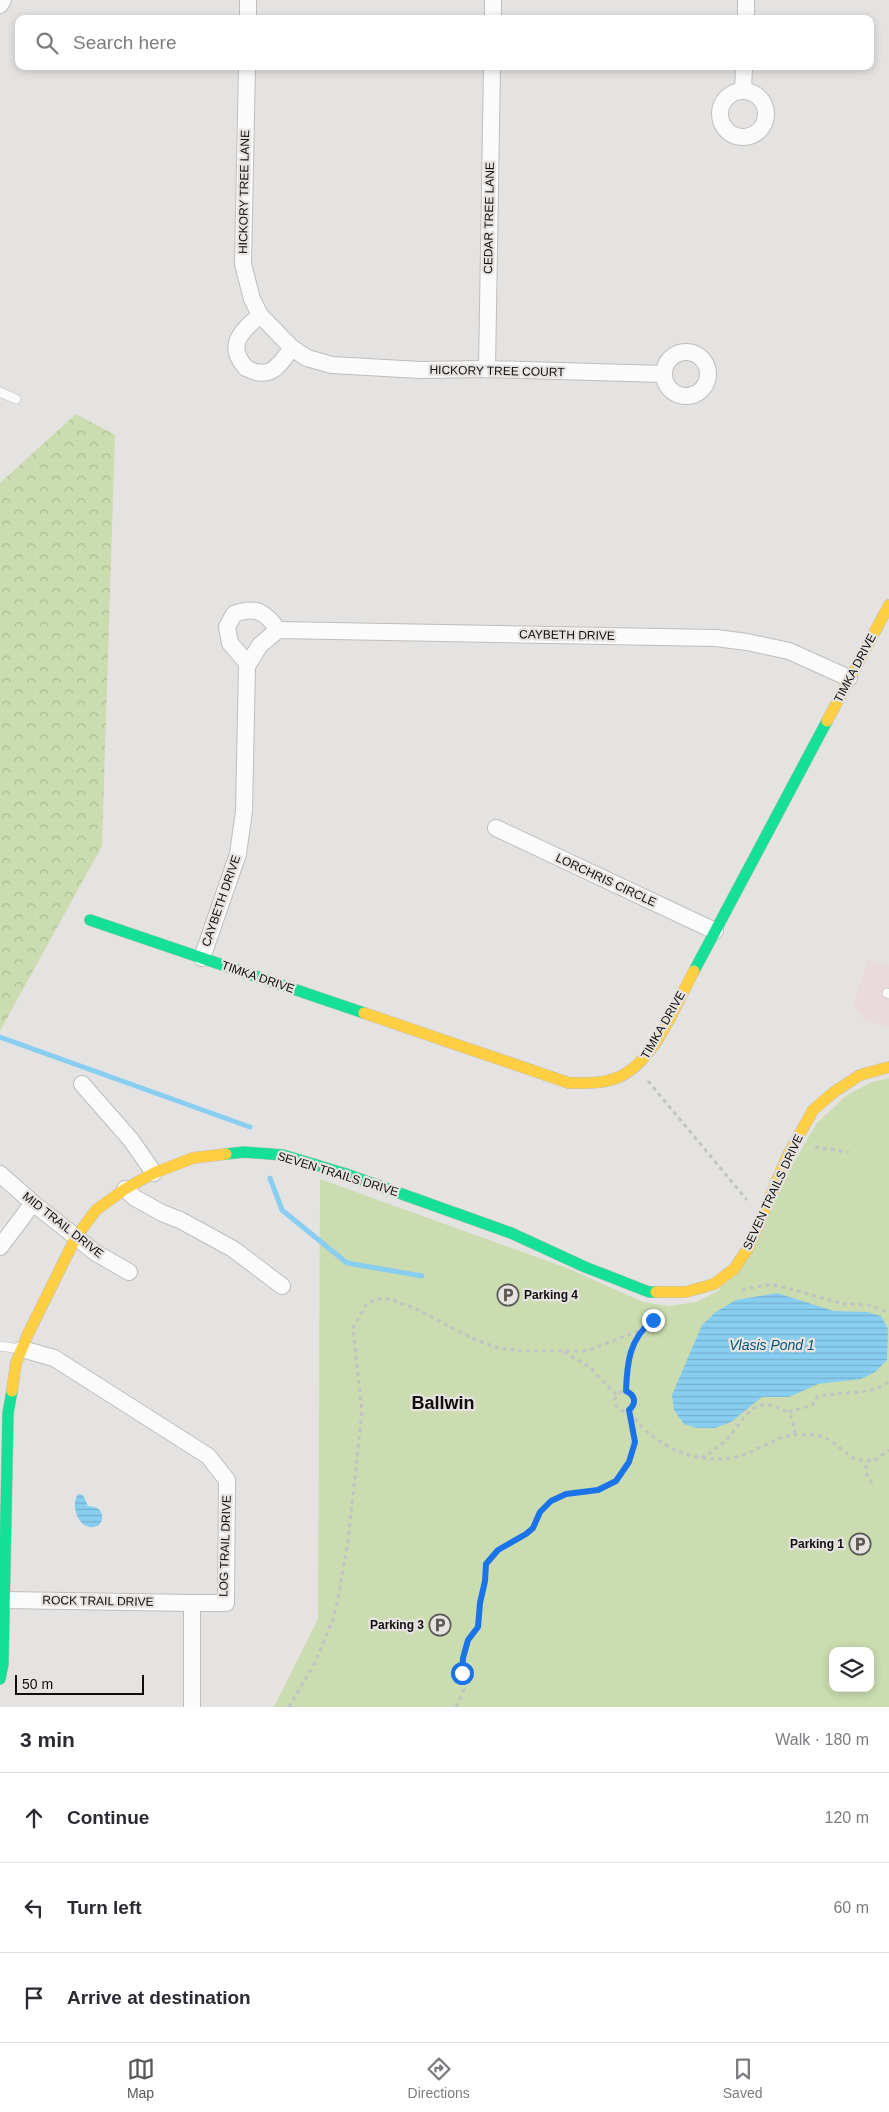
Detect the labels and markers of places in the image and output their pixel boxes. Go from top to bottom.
parking icon: Parking 4 [496,1283,520,1307]
place label: Parking 4 [524,1288,578,1302]
parking icon: Parking 1 [848,1532,872,1556]
place label: Parking 1 [790,1537,844,1551]
parking icon: Parking 3 [428,1613,452,1637]
place label: Parking 3 [370,1618,424,1632]

